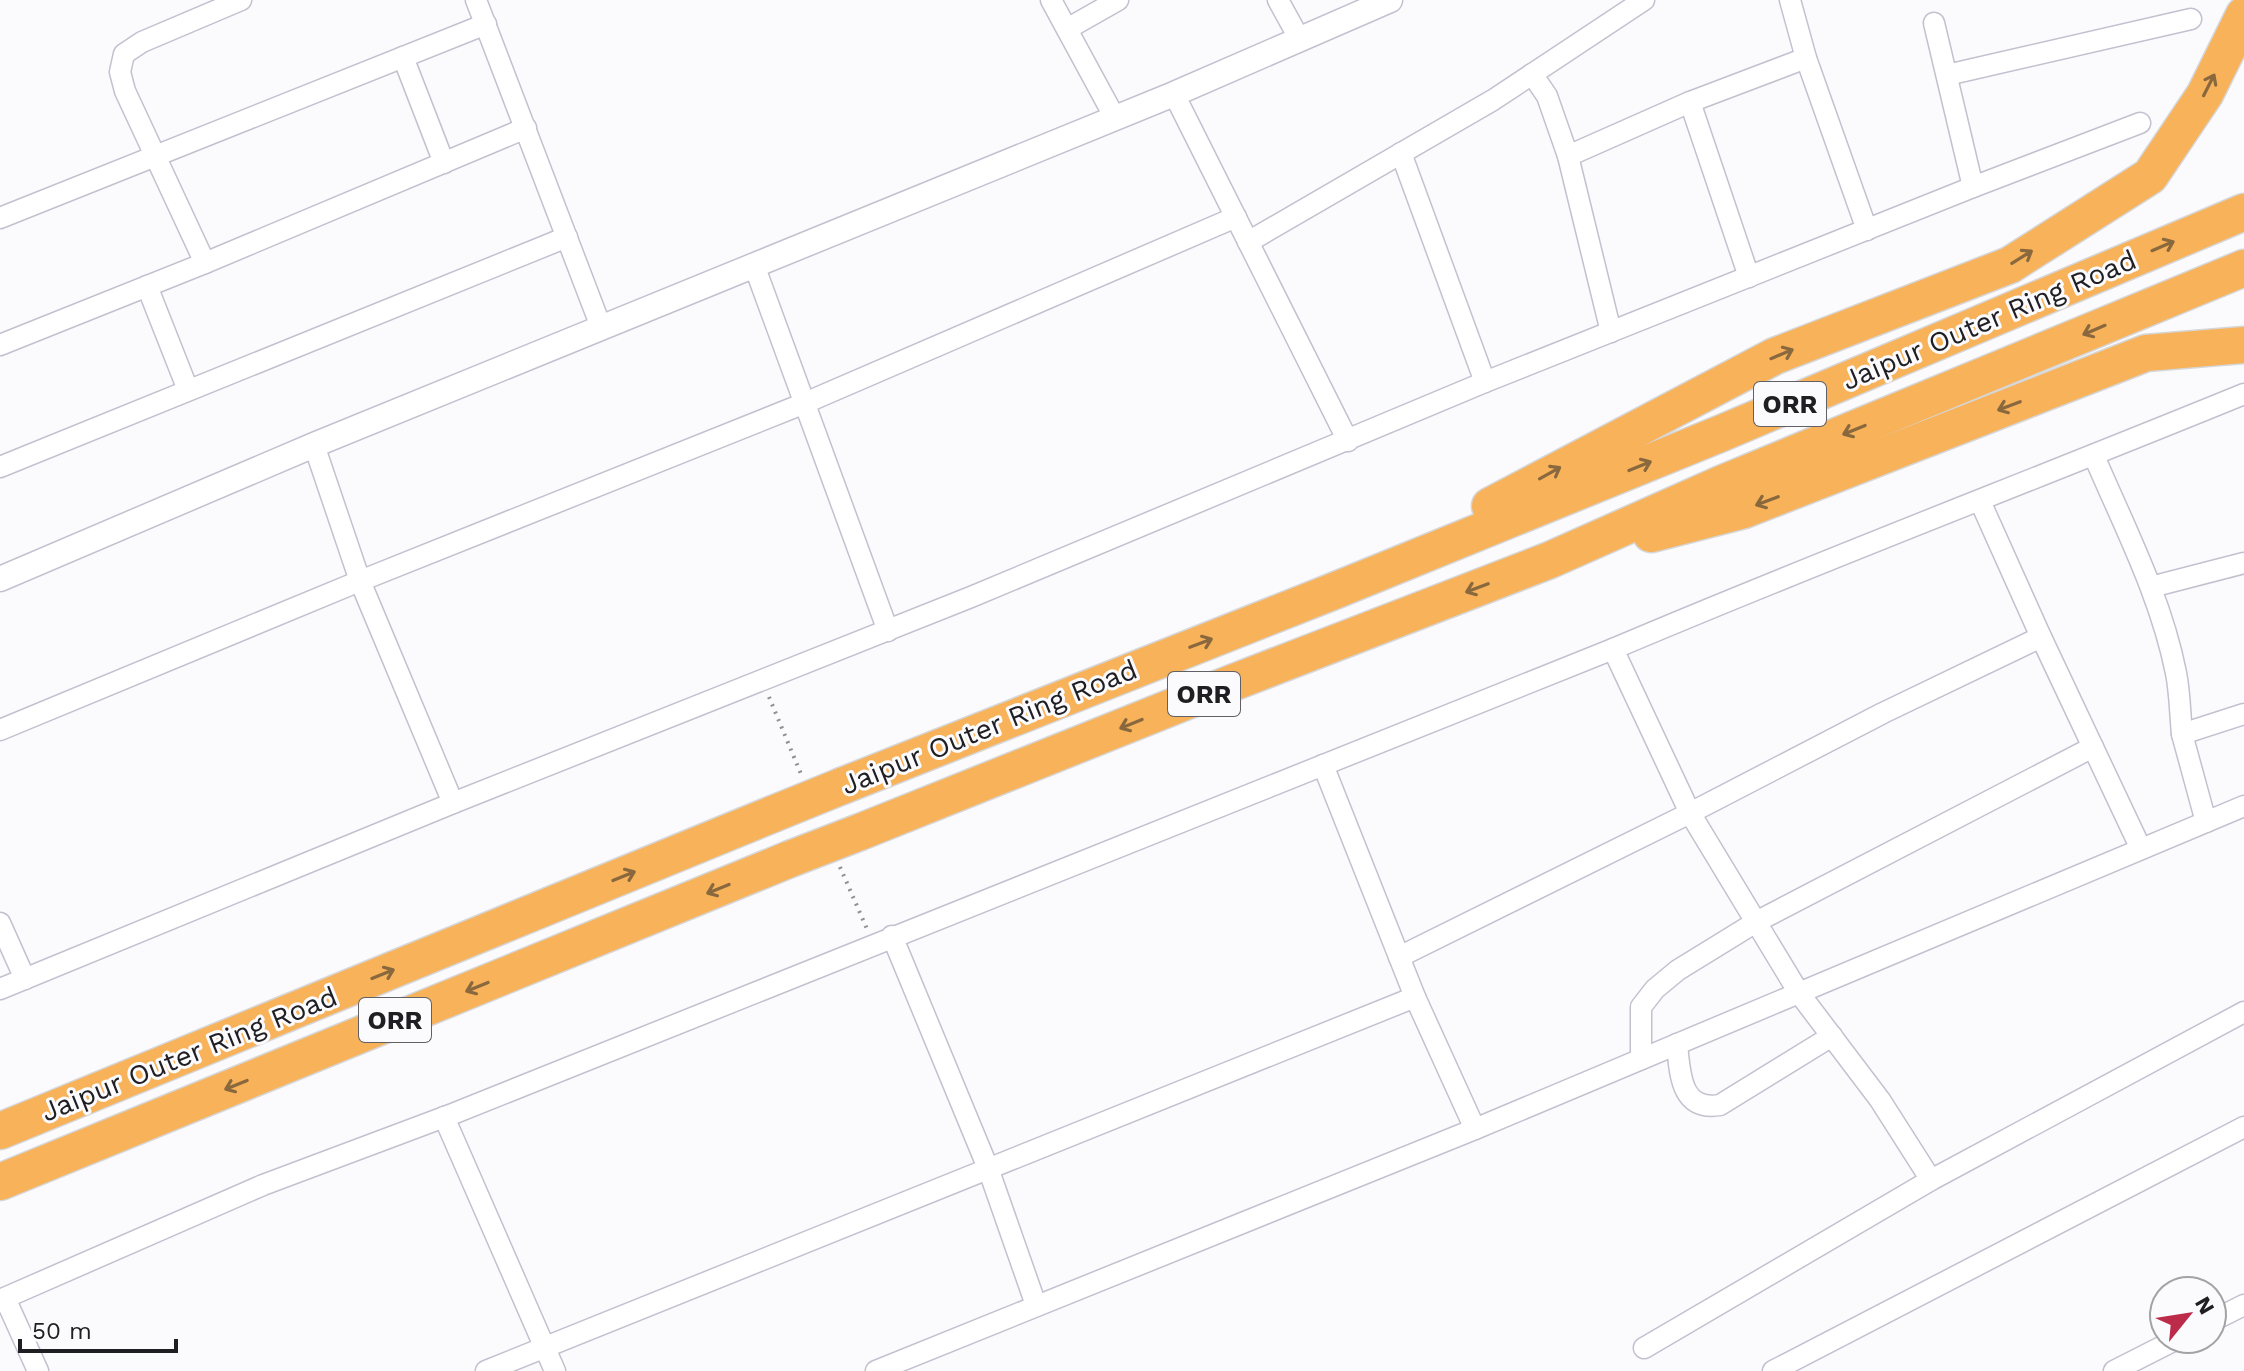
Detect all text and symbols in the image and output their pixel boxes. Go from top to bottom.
one-way arrow [2202,73,2218,97]
one-way arrow [2151,237,2175,252]
street label: Jaipur Outer Ring Road [1837,243,2141,397]
one-way arrow [2011,248,2033,265]
one-way arrow [2083,324,2107,339]
one-way arrow [1769,346,1793,361]
road number: ORR [1754,382,1826,426]
one-way arrow [1997,400,2022,415]
one-way arrow [1842,424,1867,438]
one-way arrow [1627,458,1652,472]
one-way arrow [1538,465,1562,480]
one-way arrow [1755,495,1780,510]
one-way arrow [1465,582,1490,596]
one-way arrow [1188,635,1213,649]
street label: Jaipur Outer Ring Road [836,652,1142,802]
road number: ORR [1168,672,1240,716]
one-way arrow [1119,717,1144,732]
one-way arrow [611,867,636,882]
one-way arrow [706,883,731,897]
one-way arrow [370,966,395,981]
street label: Jaipur Outer Ring Road [36,979,342,1129]
one-way arrow [465,981,490,995]
road number: ORR [359,998,431,1042]
one-way arrow [224,1078,249,1093]
north arrow [2148,1275,2228,1355]
text: N [2190,1292,2220,1319]
scale bar [20,1303,176,1353]
text: 50 m [32,1317,92,1345]

